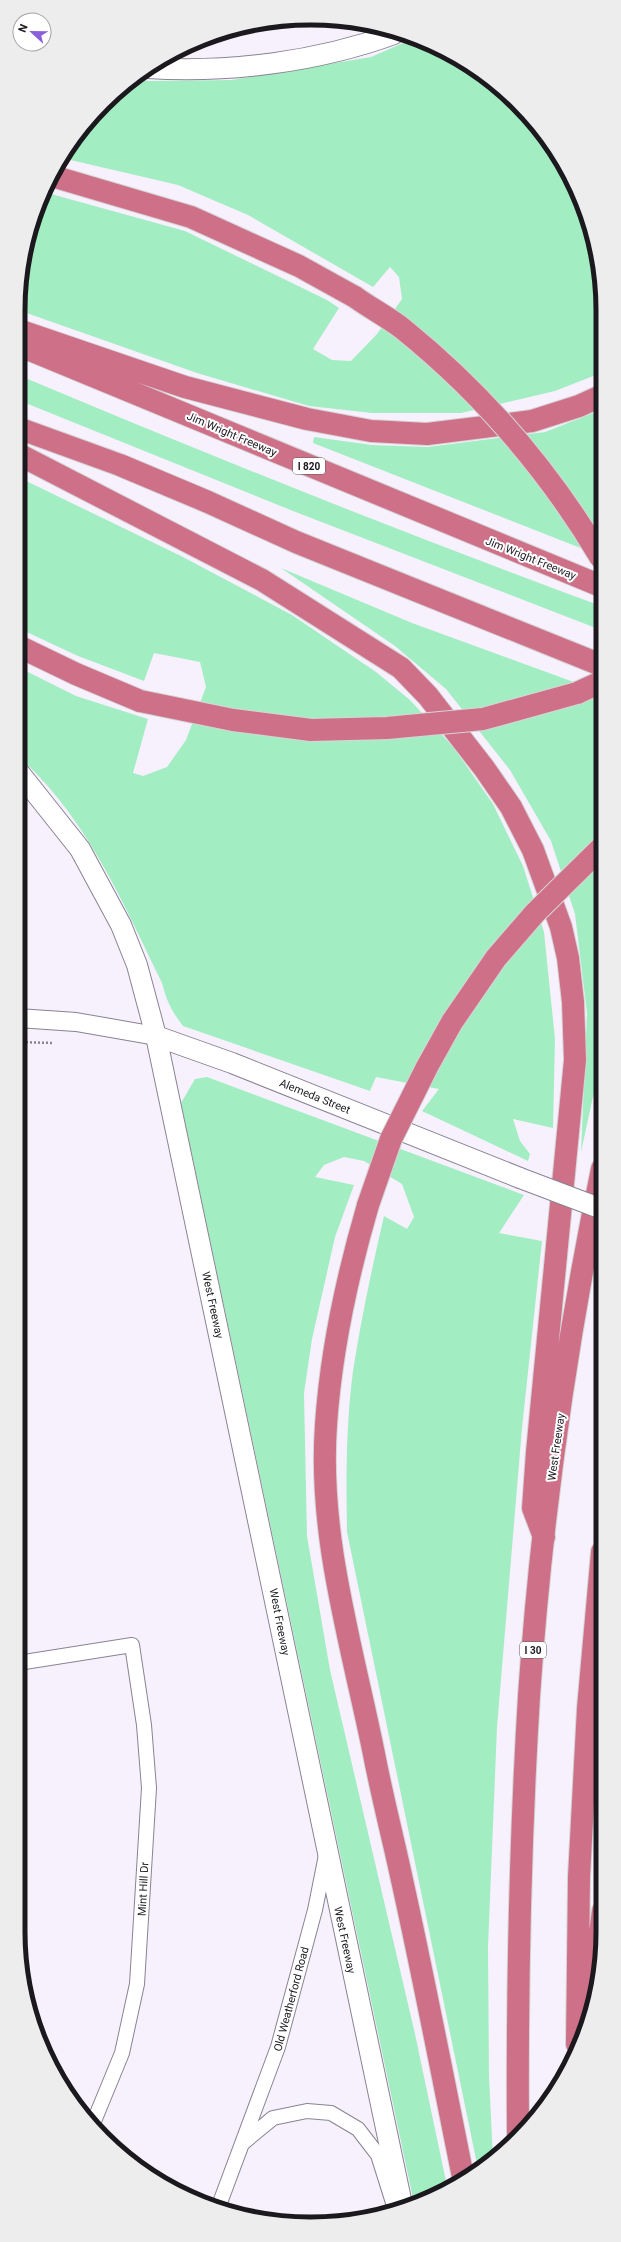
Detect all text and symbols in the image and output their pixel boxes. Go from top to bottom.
north arrow [12,12,52,52]
text: N [16,22,31,34]
street label: Jim Wright Freeway [185,410,279,460]
road number: I 820 [293,458,325,474]
street label: Jim Wright Freeway [484,534,579,583]
street label: Alemeda Street [278,1076,352,1117]
street label: West Freeway [199,1270,226,1341]
street label: West Freeway [545,1412,568,1482]
street label: West Freeway [267,1587,293,1658]
road number: I 30 [520,1642,546,1658]
street label: Mint Hill Dr [136,1861,151,1916]
street label: West Freeway [331,1905,358,1976]
street label: Old Weatherford Road [271,1945,312,2053]

